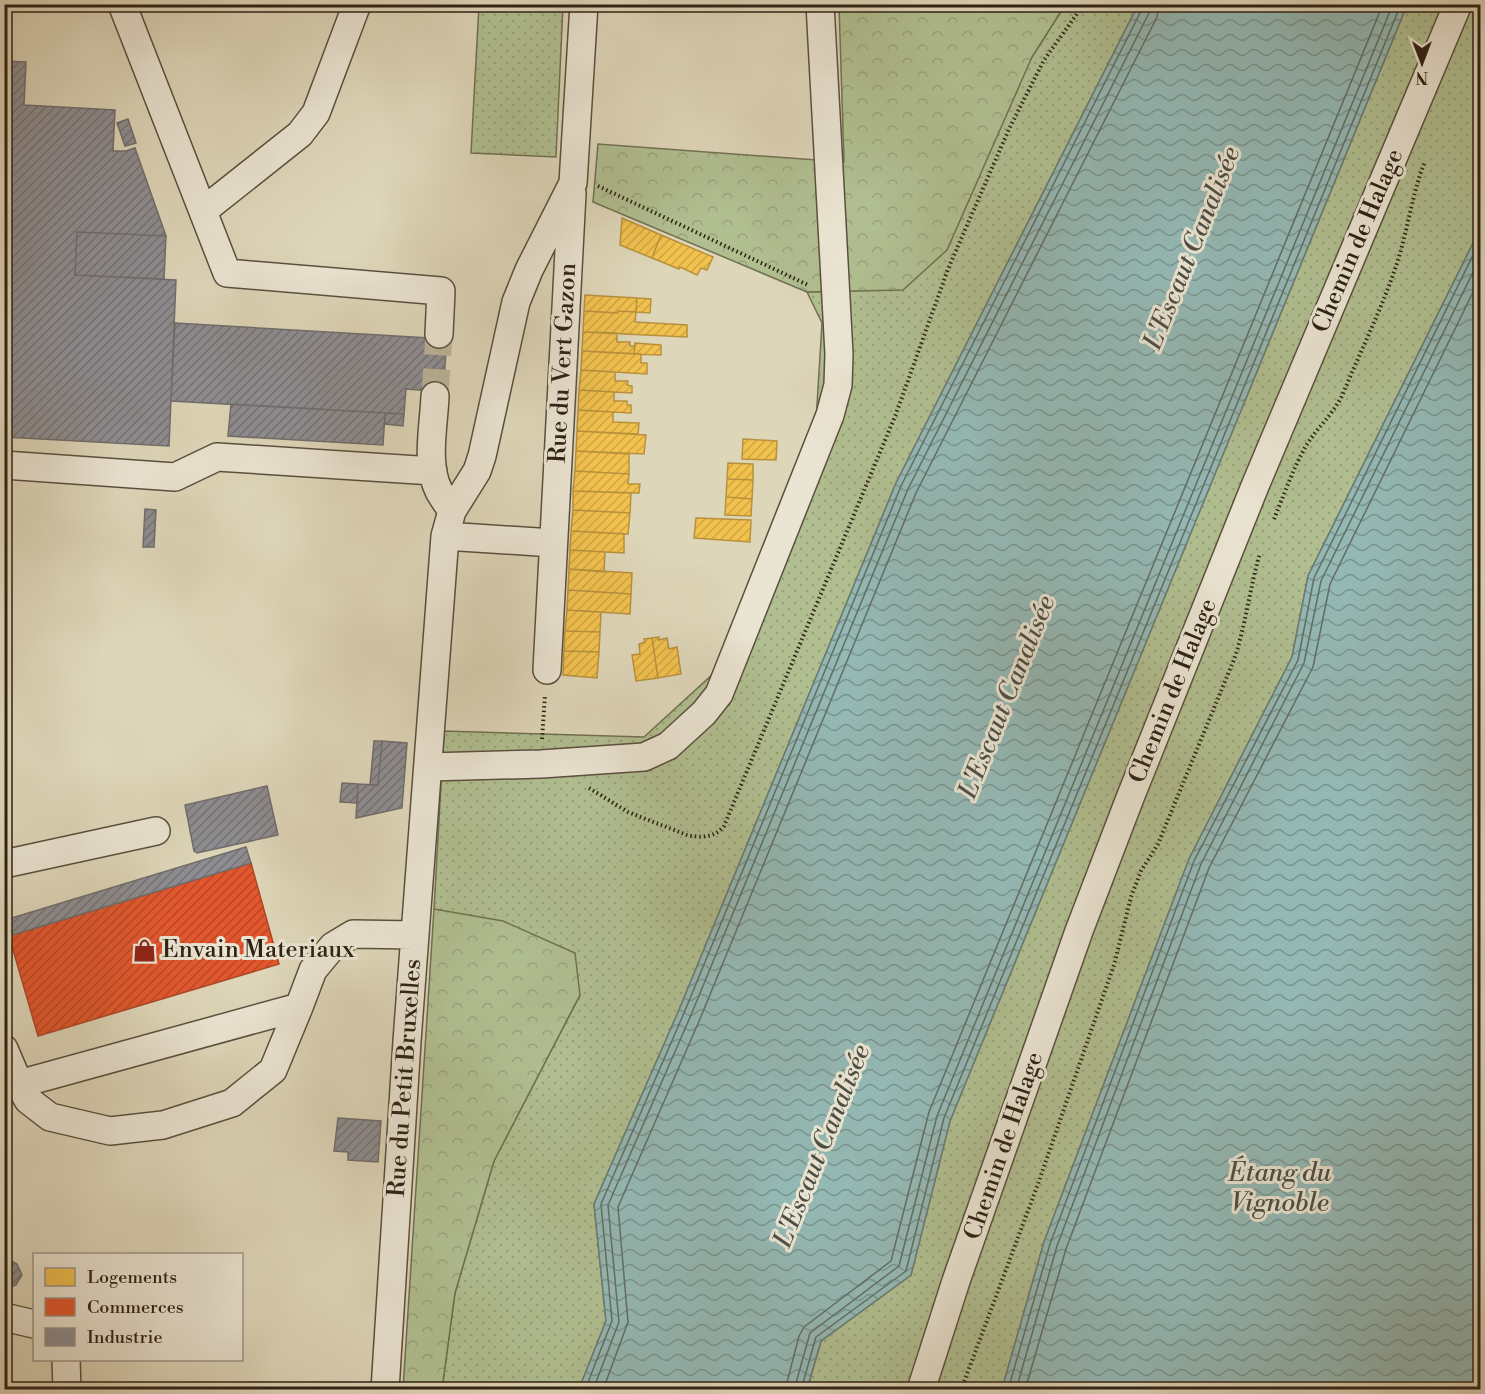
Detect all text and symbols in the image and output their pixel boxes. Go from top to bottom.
north arrow [1392,33,1452,93]
text: N [1415,67,1428,87]
water label: L'Escaut Canalisée [1136,142,1247,355]
street label: Chemin de Halage [1306,145,1410,337]
street label: Rue du Vert Gazon [543,262,583,464]
water label: L'Escaut Canalisée [951,591,1062,804]
street label: Chemin de Halage [1122,594,1224,788]
place label: Envain Materiaux [162,935,355,965]
shop icon: Envain Materiaux [131,937,157,963]
street label: Rue du Petit Bruxelles [382,958,428,1198]
water label: L'Escaut Canalisée [766,1040,877,1253]
street label: Chemin de Halage [958,1048,1050,1244]
water label: Étang du Vignoble [1228,1155,1332,1219]
legend [33,1253,243,1361]
text: Logements [87,1266,177,1289]
text: Commerces [87,1296,184,1319]
text: Industrie [87,1326,163,1349]

